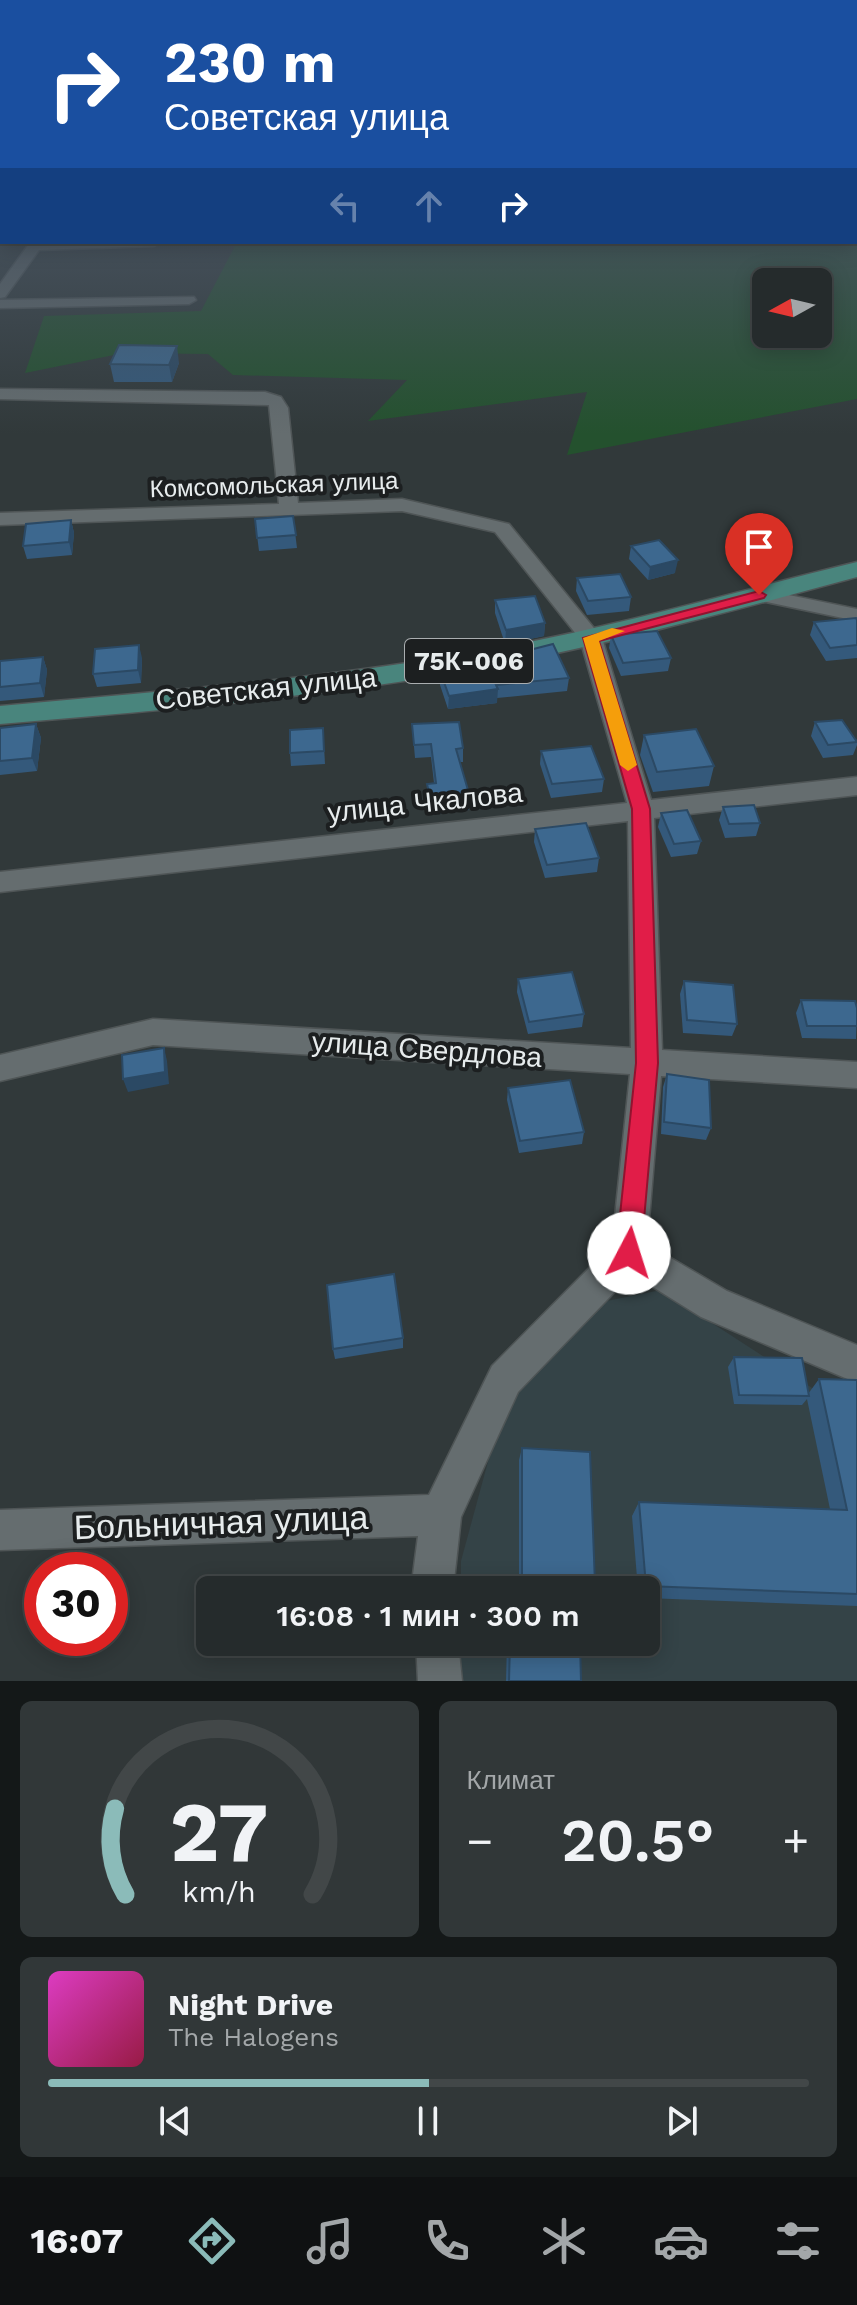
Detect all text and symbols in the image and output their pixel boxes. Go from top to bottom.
text: 230 m [164,30,335,96]
icon: right [32,32,136,136]
text: Советская улица [164,97,449,139]
icon: left [323,184,367,228]
icon: ahead [407,184,451,228]
icon: right [491,184,535,228]
north arrow [752,268,832,348]
map controls [752,268,832,348]
street label: Комсомольская улица [149,467,399,503]
pin [725,513,793,595]
icon: arrive [737,525,781,569]
road number: 75К-006 [405,639,533,683]
street label: Советская улица [154,660,378,716]
street label: улица Чкалова [326,776,525,829]
street label: улица Свердлова [311,1025,544,1074]
position arrow [587,1211,671,1295]
street label: Больничная улица [73,1497,369,1547]
speed limit sign: 30 [24,1552,128,1656]
text: 16:08 · 1 мин · 300 m [276,1598,580,1633]
text: Климат [467,1765,555,1795]
text: 27 [170,1784,269,1881]
text: 20.5° [561,1805,714,1876]
text: − [467,1815,493,1867]
text: + [782,1815,809,1867]
text: km/h [182,1875,256,1909]
text: Night Drive [168,1987,333,2022]
text: The Halogens [168,2022,339,2052]
icon: previous [153,2099,197,2143]
icon: pause [406,2099,450,2143]
icon: next [660,2099,704,2143]
icon: directions [184,2213,240,2269]
icon: music [302,2213,358,2269]
icon: phone [419,2213,475,2269]
icon: climate [536,2213,592,2269]
icon: car [653,2213,709,2269]
icon: filters [770,2213,826,2269]
text: 16:07 [31,2220,123,2262]

